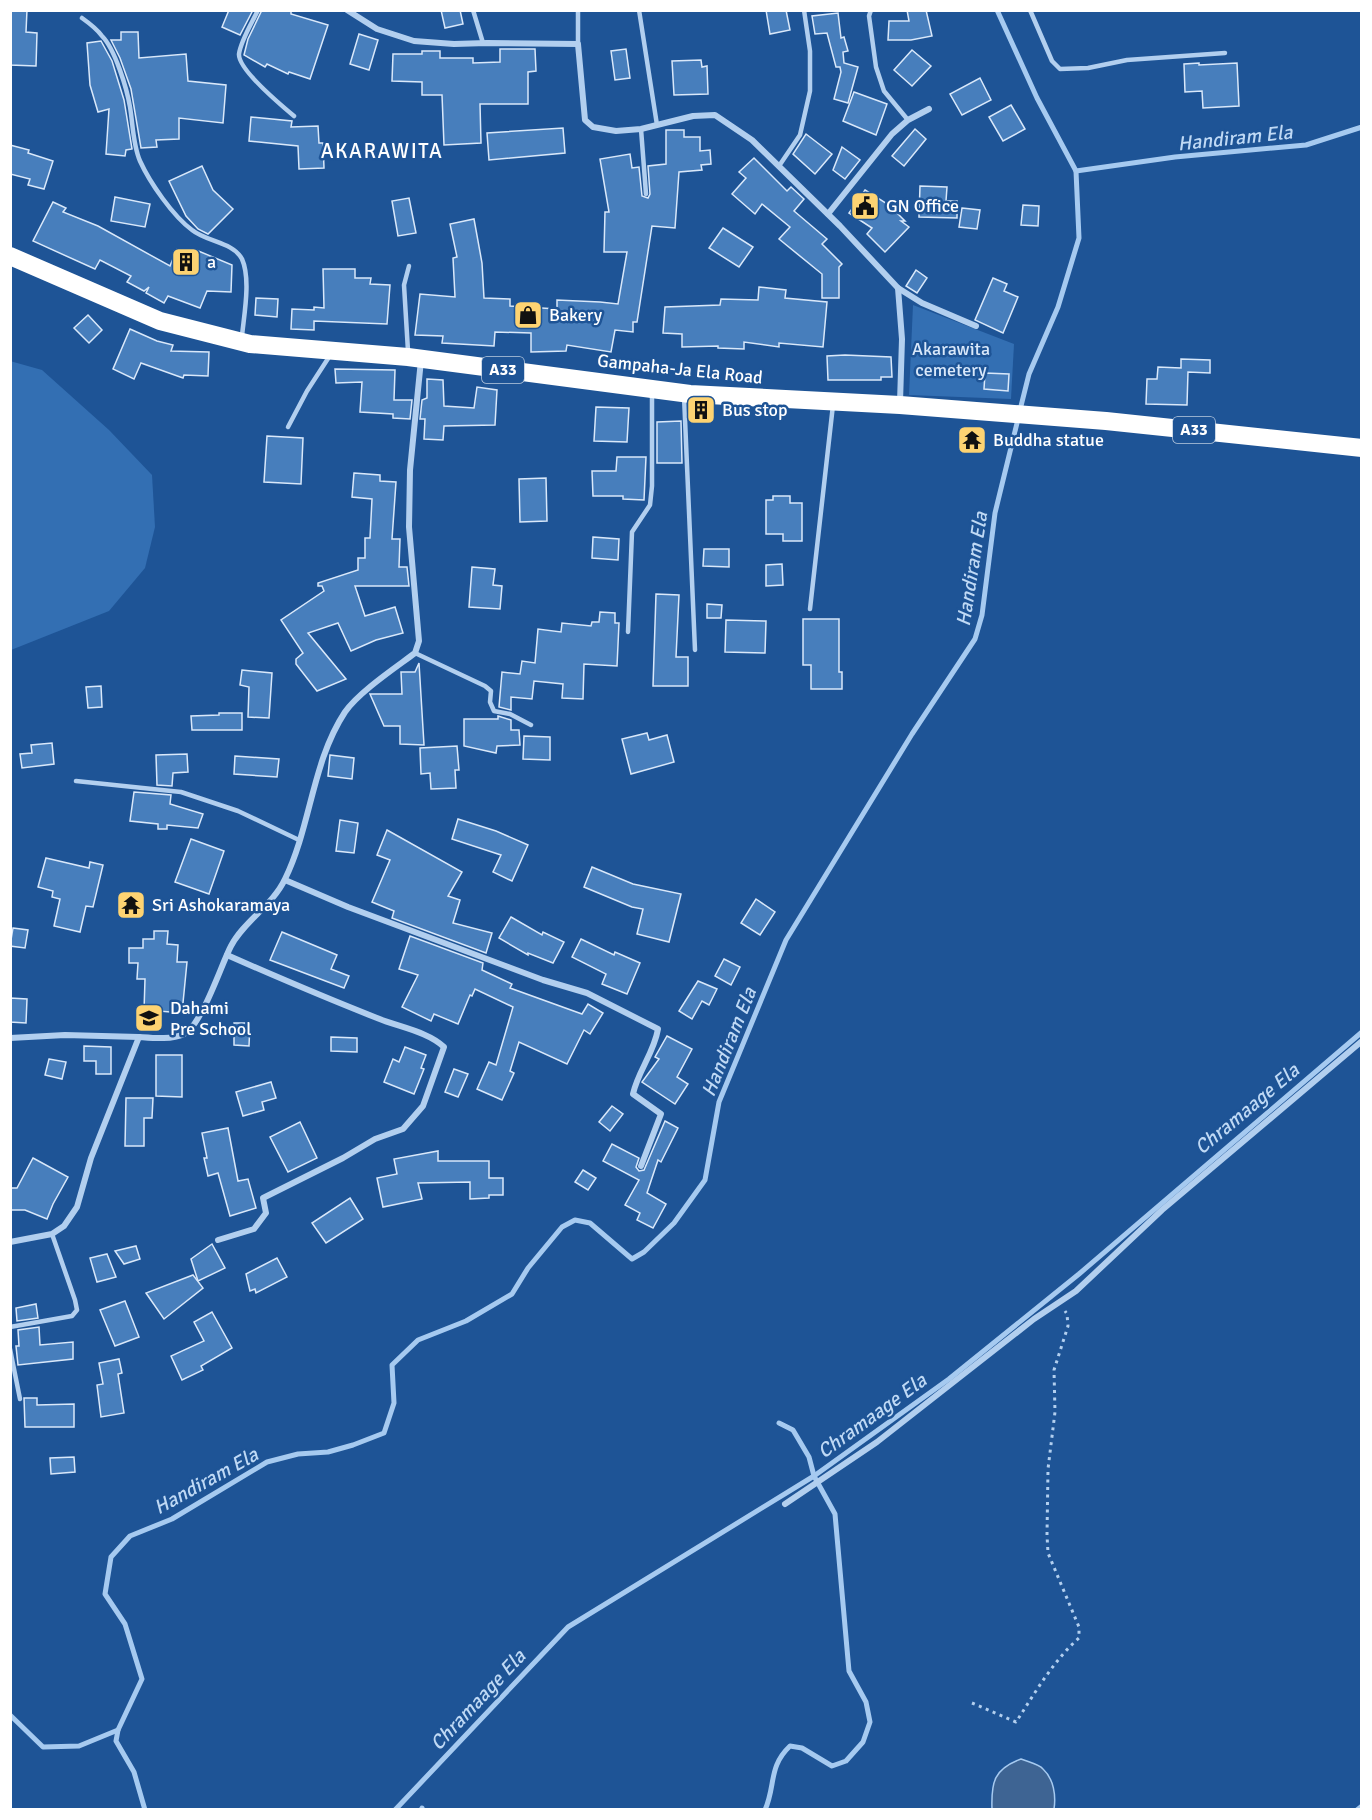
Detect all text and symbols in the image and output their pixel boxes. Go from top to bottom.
water label: Handiram Ela [1176,119,1295,156]
district label: AKARAWITA [321,138,443,164]
public building icon: GN Office [849,190,881,222]
place label: GN Office [886,195,959,217]
building icon: a [170,246,202,278]
place label: a [207,251,216,273]
shop icon: Bakery [512,299,544,331]
place label: Bakery [549,304,603,326]
park label: Akarawita cemetery [912,338,990,381]
street label: Gampaha-Ja Ela Road [596,349,764,389]
road number: A33 [482,357,524,383]
building icon: Bus stop [685,394,717,426]
place label: Bus stop [722,399,787,421]
road number: A33 [1173,417,1215,443]
temple icon: Buddha statue [956,424,988,456]
place label: Buddha statue [993,429,1104,451]
water label: Handiram Ela [951,509,994,628]
temple icon: Sri Ashokaramaya [115,889,147,921]
place label: Sri Ashokaramaya [152,894,290,916]
water label: Handiram Ela [696,983,763,1100]
place label: Dahami Pre School [170,997,251,1040]
school or university icon: Dahami Pre School [133,1002,165,1034]
water label: Chramaage Ela [1190,1057,1305,1160]
water label: Chramaage Ela [813,1368,932,1464]
water label: Handiram Ela [149,1442,263,1520]
water label: Chramaage Ela [425,1644,532,1756]

